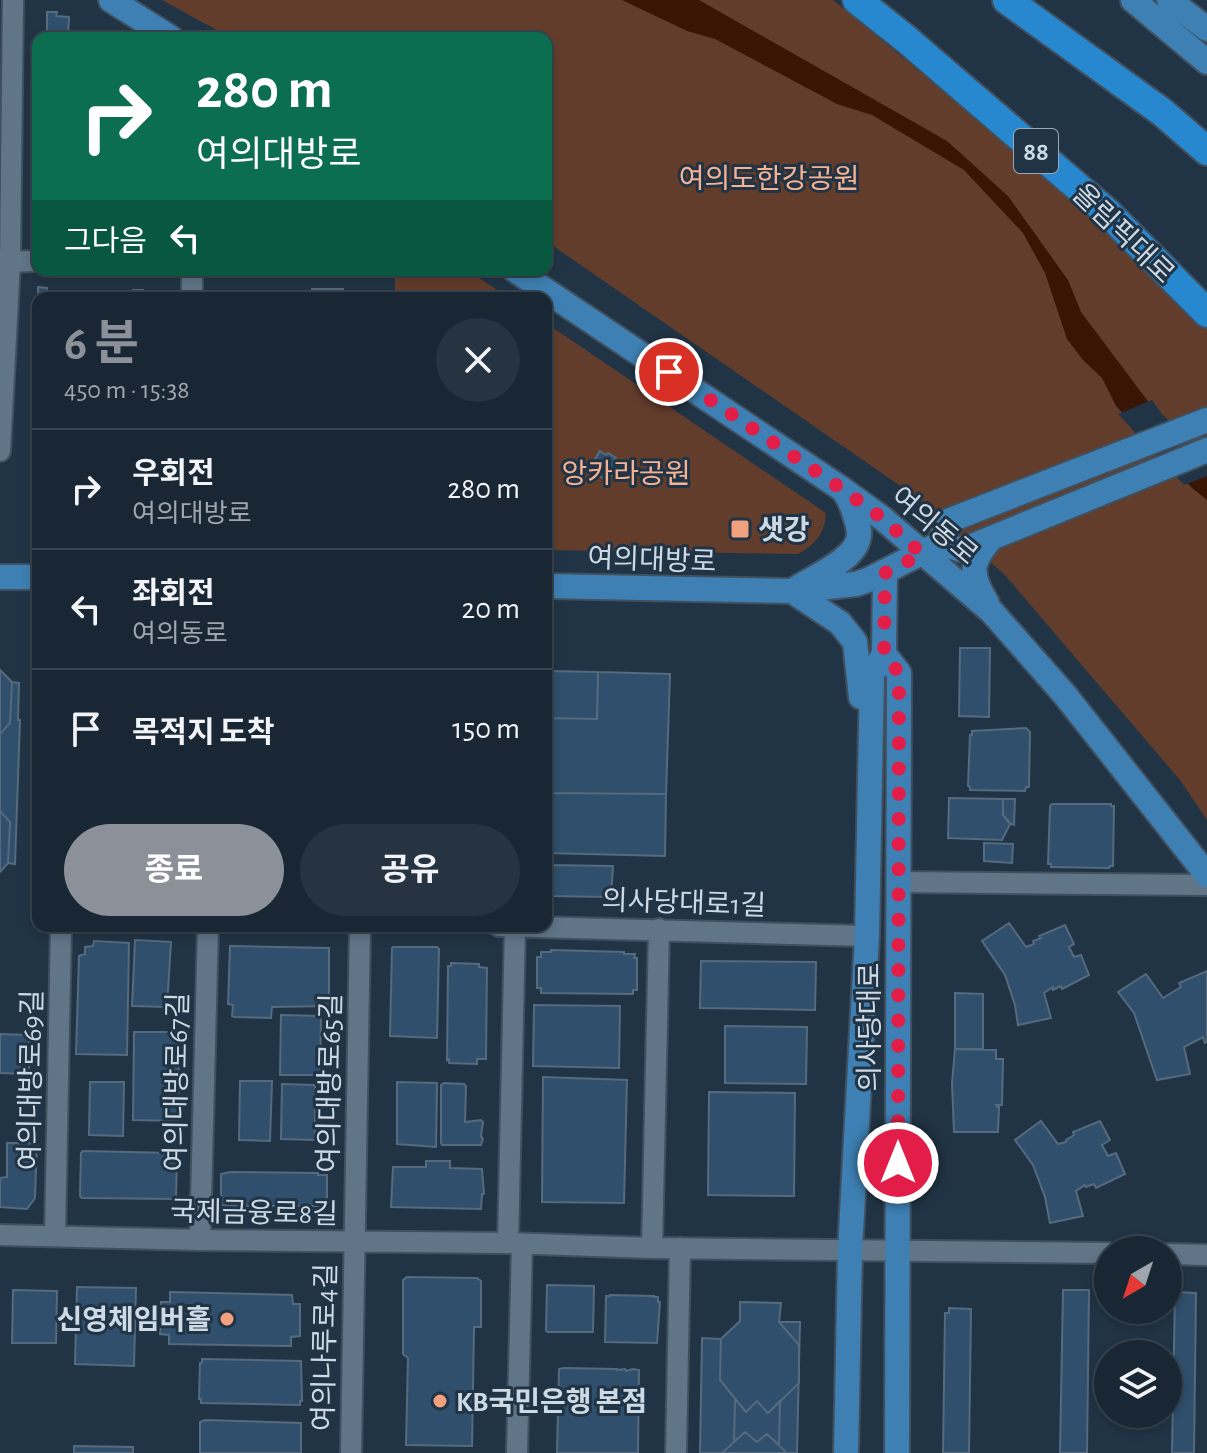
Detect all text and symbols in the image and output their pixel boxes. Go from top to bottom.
text: 280 m [196,62,333,118]
icon: right [64,64,168,168]
road number: 88 [1014,129,1058,173]
text: 여의대방로 [196,137,362,173]
park label: 여의도한강공원 [679,164,859,194]
street label: 올림픽대로 [1067,178,1180,289]
icon: left [163,216,207,260]
text: 그다음 [64,227,147,257]
button: close [436,318,520,402]
text: 6 분 [64,321,139,369]
pin [635,338,703,406]
icon: arrive [647,350,691,394]
text: 450 m · 15:38 [64,377,190,403]
text: 우회전 [132,459,215,489]
park label: 앙카라공원 [562,459,690,489]
icon: right [64,467,108,511]
text: 280 m [447,474,520,504]
street label: 여의동로 [885,481,983,570]
text: 여의대방로 [132,501,252,527]
place label: 샛강 [758,515,810,545]
marker: 샛강 [729,518,751,540]
street label: 여의대방로 [587,543,717,577]
text: 좌회전 [132,579,215,609]
icon: left [64,587,108,631]
text: 20 m [462,594,520,624]
text: 여의동로 [132,621,228,647]
icon: arrive [64,707,108,751]
text: 150 m [452,714,520,744]
text: 목적지 도착 [132,718,275,748]
button: 종료 [64,824,284,916]
button: 공유 [300,824,520,916]
street label: 의사당대로1길 [601,885,767,921]
street label: 의사당대로 [855,963,885,1091]
street label: 여의대방로69길 [14,989,48,1171]
street label: 여의대방로67길 [160,992,194,1172]
street label: 여의대방로65길 [313,993,347,1173]
position arrow [856,1121,940,1205]
street label: 국제금융로8길 [170,1197,338,1229]
north arrow [1094,1236,1182,1324]
map controls [1094,1236,1182,1428]
street label: 여의나루로4길 [309,1263,341,1431]
place label: 신영체임버홀 [56,1305,211,1335]
marker: 신영체임버홀 [218,1310,236,1328]
button: layers [1094,1340,1182,1428]
place label: KB국민은행 본점 [456,1387,647,1417]
marker: KB국민은행 본점 [431,1392,449,1410]

